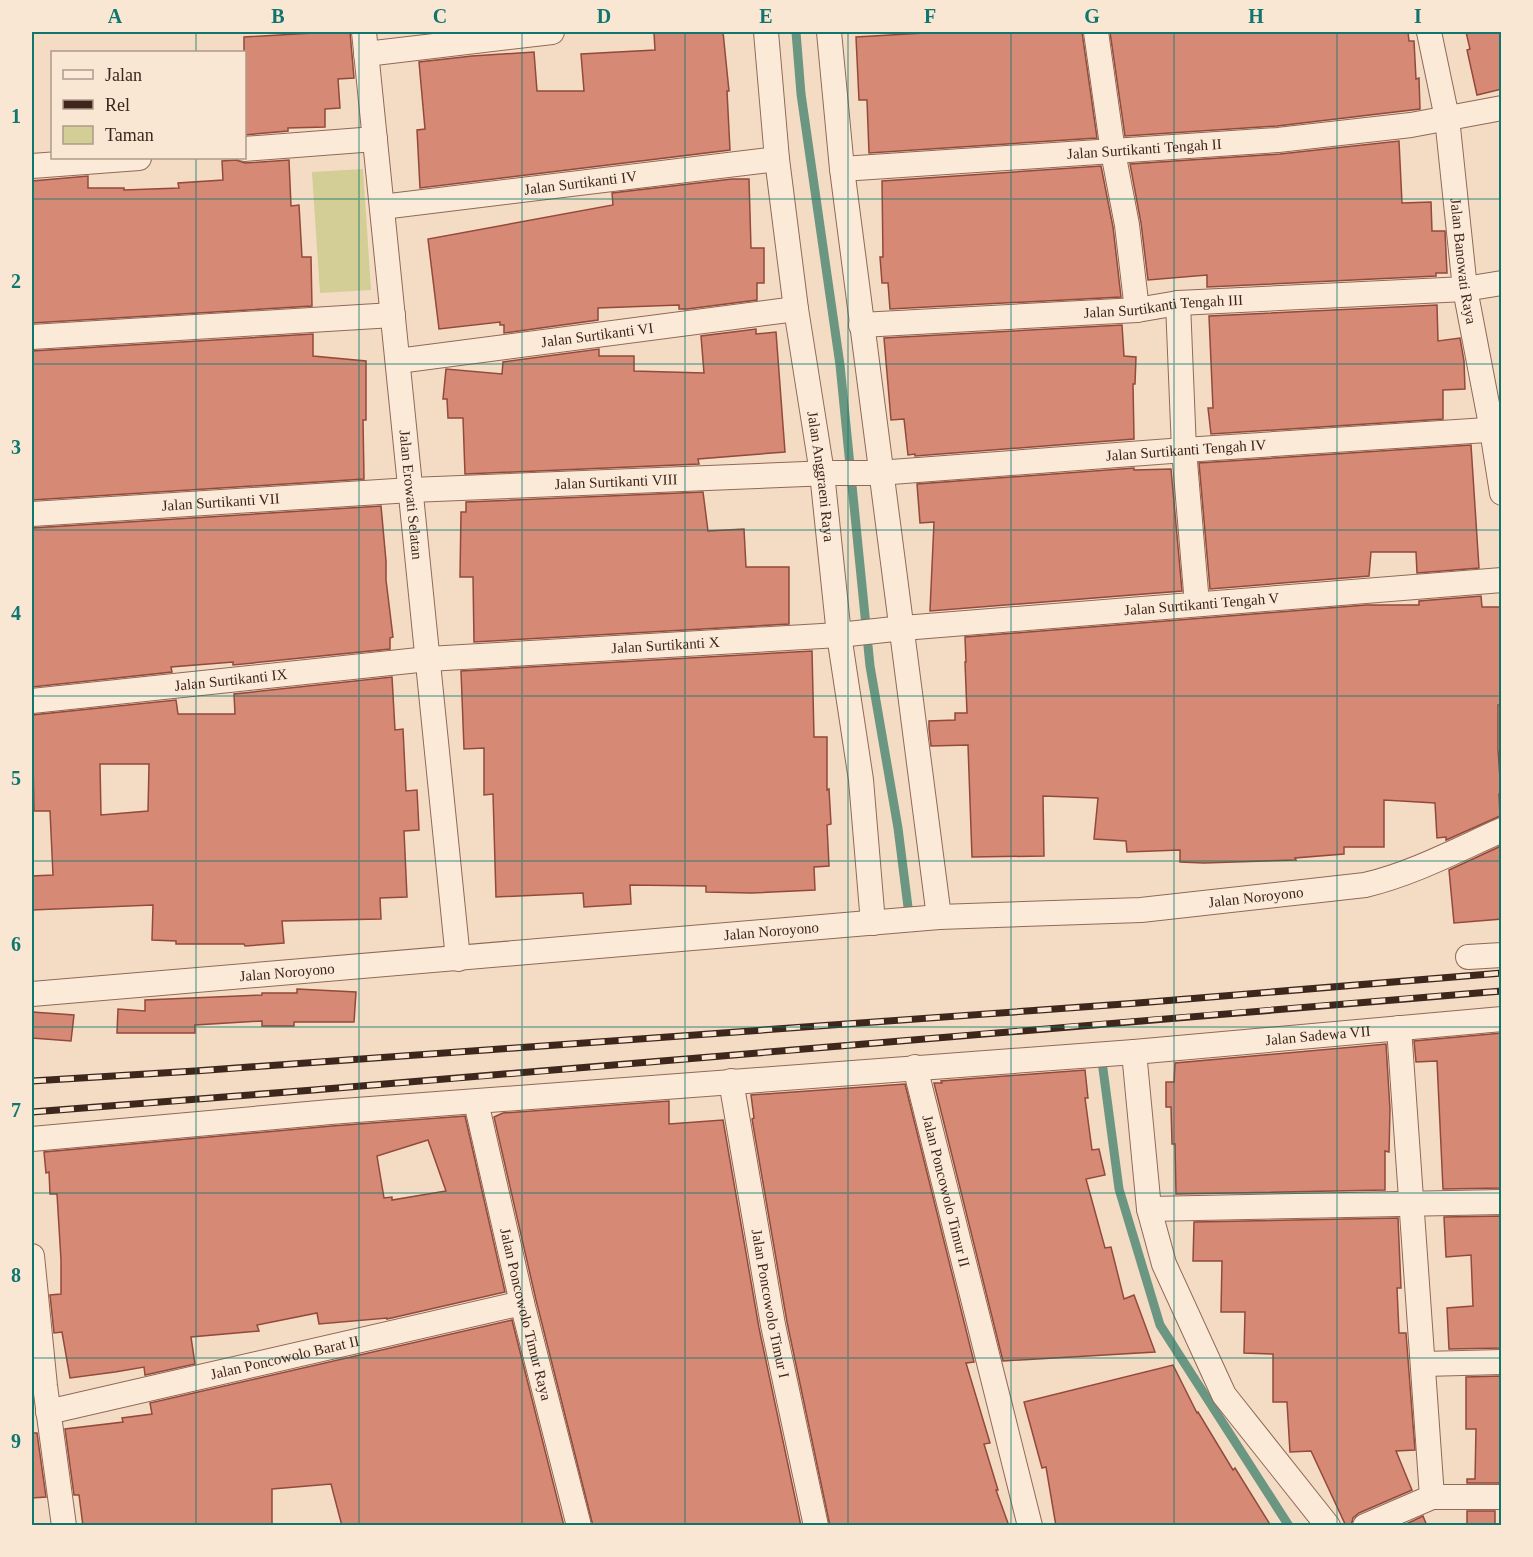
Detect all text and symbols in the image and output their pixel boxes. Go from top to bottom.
text: A [108,5,123,27]
text: B [271,5,285,27]
text: C [433,5,447,27]
text: D [597,5,611,27]
text: E [759,5,773,27]
text: F [924,5,936,27]
text: G [1084,5,1100,27]
text: H [1248,5,1264,27]
text: I [1414,5,1422,27]
legend [51,51,246,159]
text: Jalan [105,65,142,85]
text: Rel [105,95,130,115]
text: 1 [11,105,21,127]
text: Taman [105,125,154,145]
street label: Jalan Surtikanti Tengah II [1066,136,1222,162]
street label: Jalan Surtikanti IV [523,168,638,198]
street label: Jalan Banowati Raya [1447,197,1480,326]
text: 2 [11,270,21,292]
street label: Jalan Surtikanti Tengah III [1083,292,1243,321]
street label: Jalan Surtikanti VI [540,320,654,350]
street label: Jalan Anggraeni Raya [804,410,837,543]
street label: Jalan Erowati Selatan [396,429,425,561]
text: 3 [11,436,21,458]
street label: Jalan Surtikanti Tengah IV [1105,437,1267,464]
street label: Jalan Surtikanti VIII [554,471,678,492]
street label: Jalan Surtikanti VII [161,490,280,514]
street label: Jalan Surtikanti Tengah V [1124,590,1280,618]
text: 4 [11,602,21,624]
street label: Jalan Surtikanti X [611,634,720,656]
street label: Jalan Surtikanti IX [174,666,288,694]
text: 5 [11,767,21,789]
street label: Jalan Noroyono [1208,884,1304,910]
street label: Jalan Noroyono [723,919,820,943]
text: 6 [11,933,21,955]
street label: Jalan Noroyono [239,960,335,984]
street label: Jalan Sadewa VII [1264,1023,1371,1048]
text: 7 [11,1099,21,1121]
street label: Jalan Poncowolo Timur II [919,1113,973,1269]
street label: Jalan Poncowolo Timur Raya [497,1226,555,1403]
street label: Jalan Poncowolo Timur I [749,1228,792,1380]
text: 8 [11,1264,21,1286]
street label: Jalan Poncowolo Barat II [209,1333,361,1382]
text: 9 [11,1430,21,1452]

